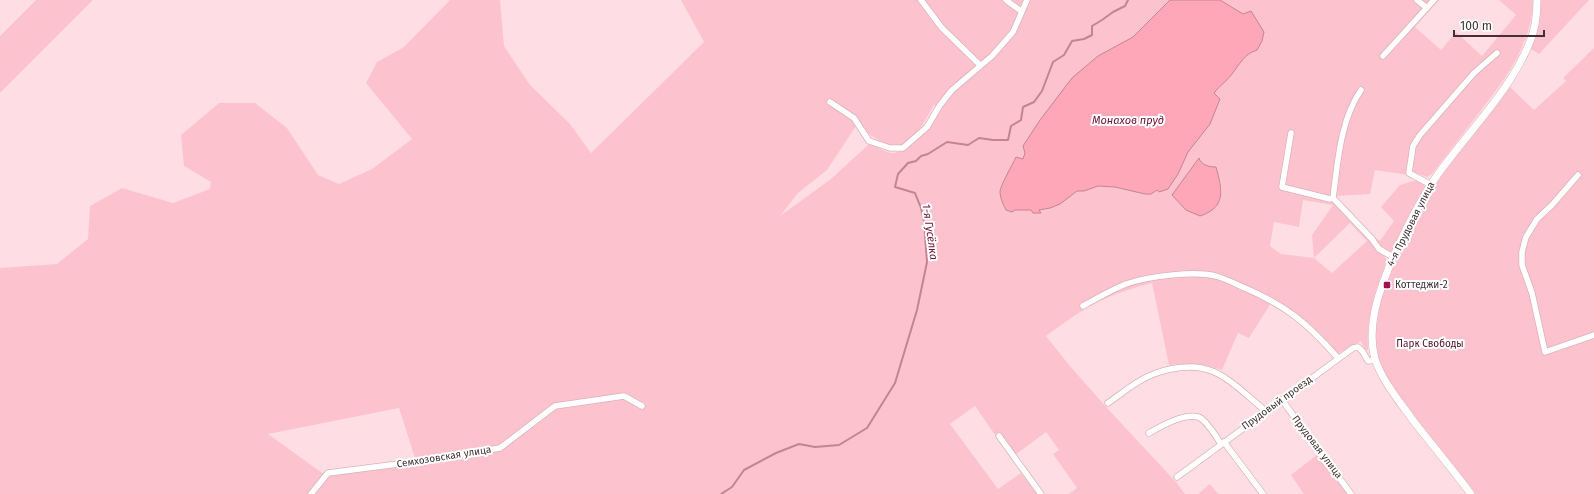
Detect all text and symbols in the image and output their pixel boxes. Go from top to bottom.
scale bar [1454,12,1544,38]
text: 100 m [1460,19,1492,33]
water label: Монахов пруд [1092,114,1164,127]
street label: 4-я Прудовая улица [1384,180,1438,268]
water label: 1-я Гусёлка [920,203,940,261]
place label: Коттеджи-2 [1395,279,1448,291]
marker: Коттеджи-2 [1382,280,1392,290]
park label: Парк Свободы [1396,338,1464,350]
street label: Прудовый проезд [1240,373,1315,432]
street label: Прудовая улица [1289,413,1345,481]
street label: Семхозовская улица [396,444,492,470]

